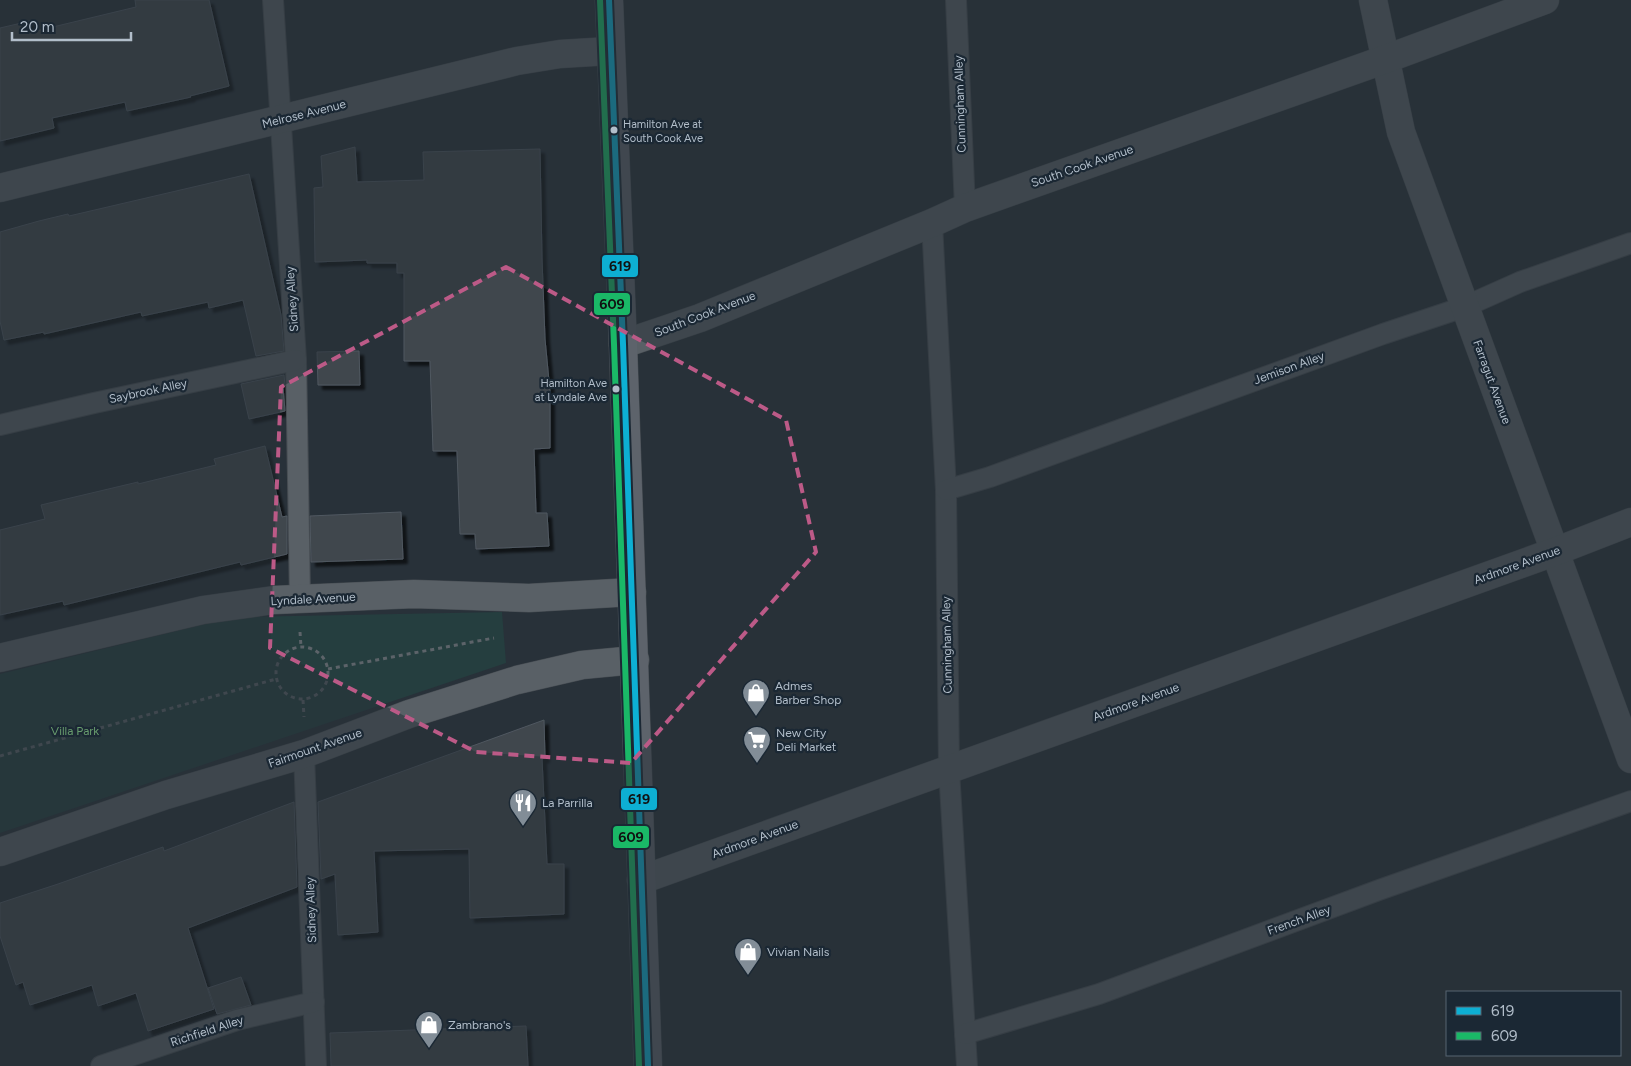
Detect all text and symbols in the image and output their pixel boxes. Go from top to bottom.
scale bar [12,10,131,42]
text: 20 m [20,18,54,36]
street label: Cunningham Alley [951,54,969,153]
street label: Melrose Avenue [261,97,348,131]
place label: Hamilton Ave at South Cook Ave [623,118,703,145]
marker: Hamilton Ave at South Cook Ave [609,125,619,135]
street label: South Cook Avenue [1029,142,1135,190]
line badge: 619 [601,254,639,278]
text: 619 [609,258,631,275]
street label: Sidney Alley [283,265,301,332]
street label: South Cook Avenue [652,288,758,340]
line badge: 609 [593,292,631,316]
text: 609 [599,296,625,313]
street label: Farragut Avenue [1470,338,1514,426]
street label: Jemison Alley [1252,349,1327,387]
street label: Saybrook Alley [108,376,189,406]
place label: Hamilton Ave at Lyndale Ave [535,377,607,404]
marker: Hamilton Ave at Lyndale Ave [611,384,621,394]
street label: Ardmore Avenue [1472,543,1562,587]
street label: Lyndale Avenue [270,590,356,608]
street label: Cunningham Alley [939,596,955,694]
shop icon: Admes Barber Shop [741,678,771,717]
place label: Admes Barber Shop [775,679,841,707]
street label: Ardmore Avenue [1091,680,1181,724]
park label: Villa Park [51,724,99,738]
street label: Fairmount Avenue [266,725,364,771]
supermarket icon: New City Deli Market [742,725,772,764]
place label: New City Deli Market [776,726,837,754]
line badge: 619 [620,787,658,811]
restaurant icon: La Parrilla [508,788,538,827]
text: 619 [628,791,650,808]
place label: La Parrilla [542,796,593,810]
street label: Ardmore Avenue [710,817,800,861]
line badge: 609 [612,825,650,849]
text: 609 [618,829,644,846]
street label: Sidney Alley [303,876,319,943]
street label: French Alley [1266,902,1333,938]
shop icon: Vivian Nails [733,937,763,976]
place label: Vivian Nails [767,945,830,959]
legend [1446,991,1621,1056]
text: 619 [1491,1002,1514,1020]
shop icon: Zambrano's [414,1010,444,1049]
street label: Richfield Alley [169,1012,246,1049]
place label: Zambrano's [448,1018,511,1032]
text: 609 [1491,1027,1518,1045]

